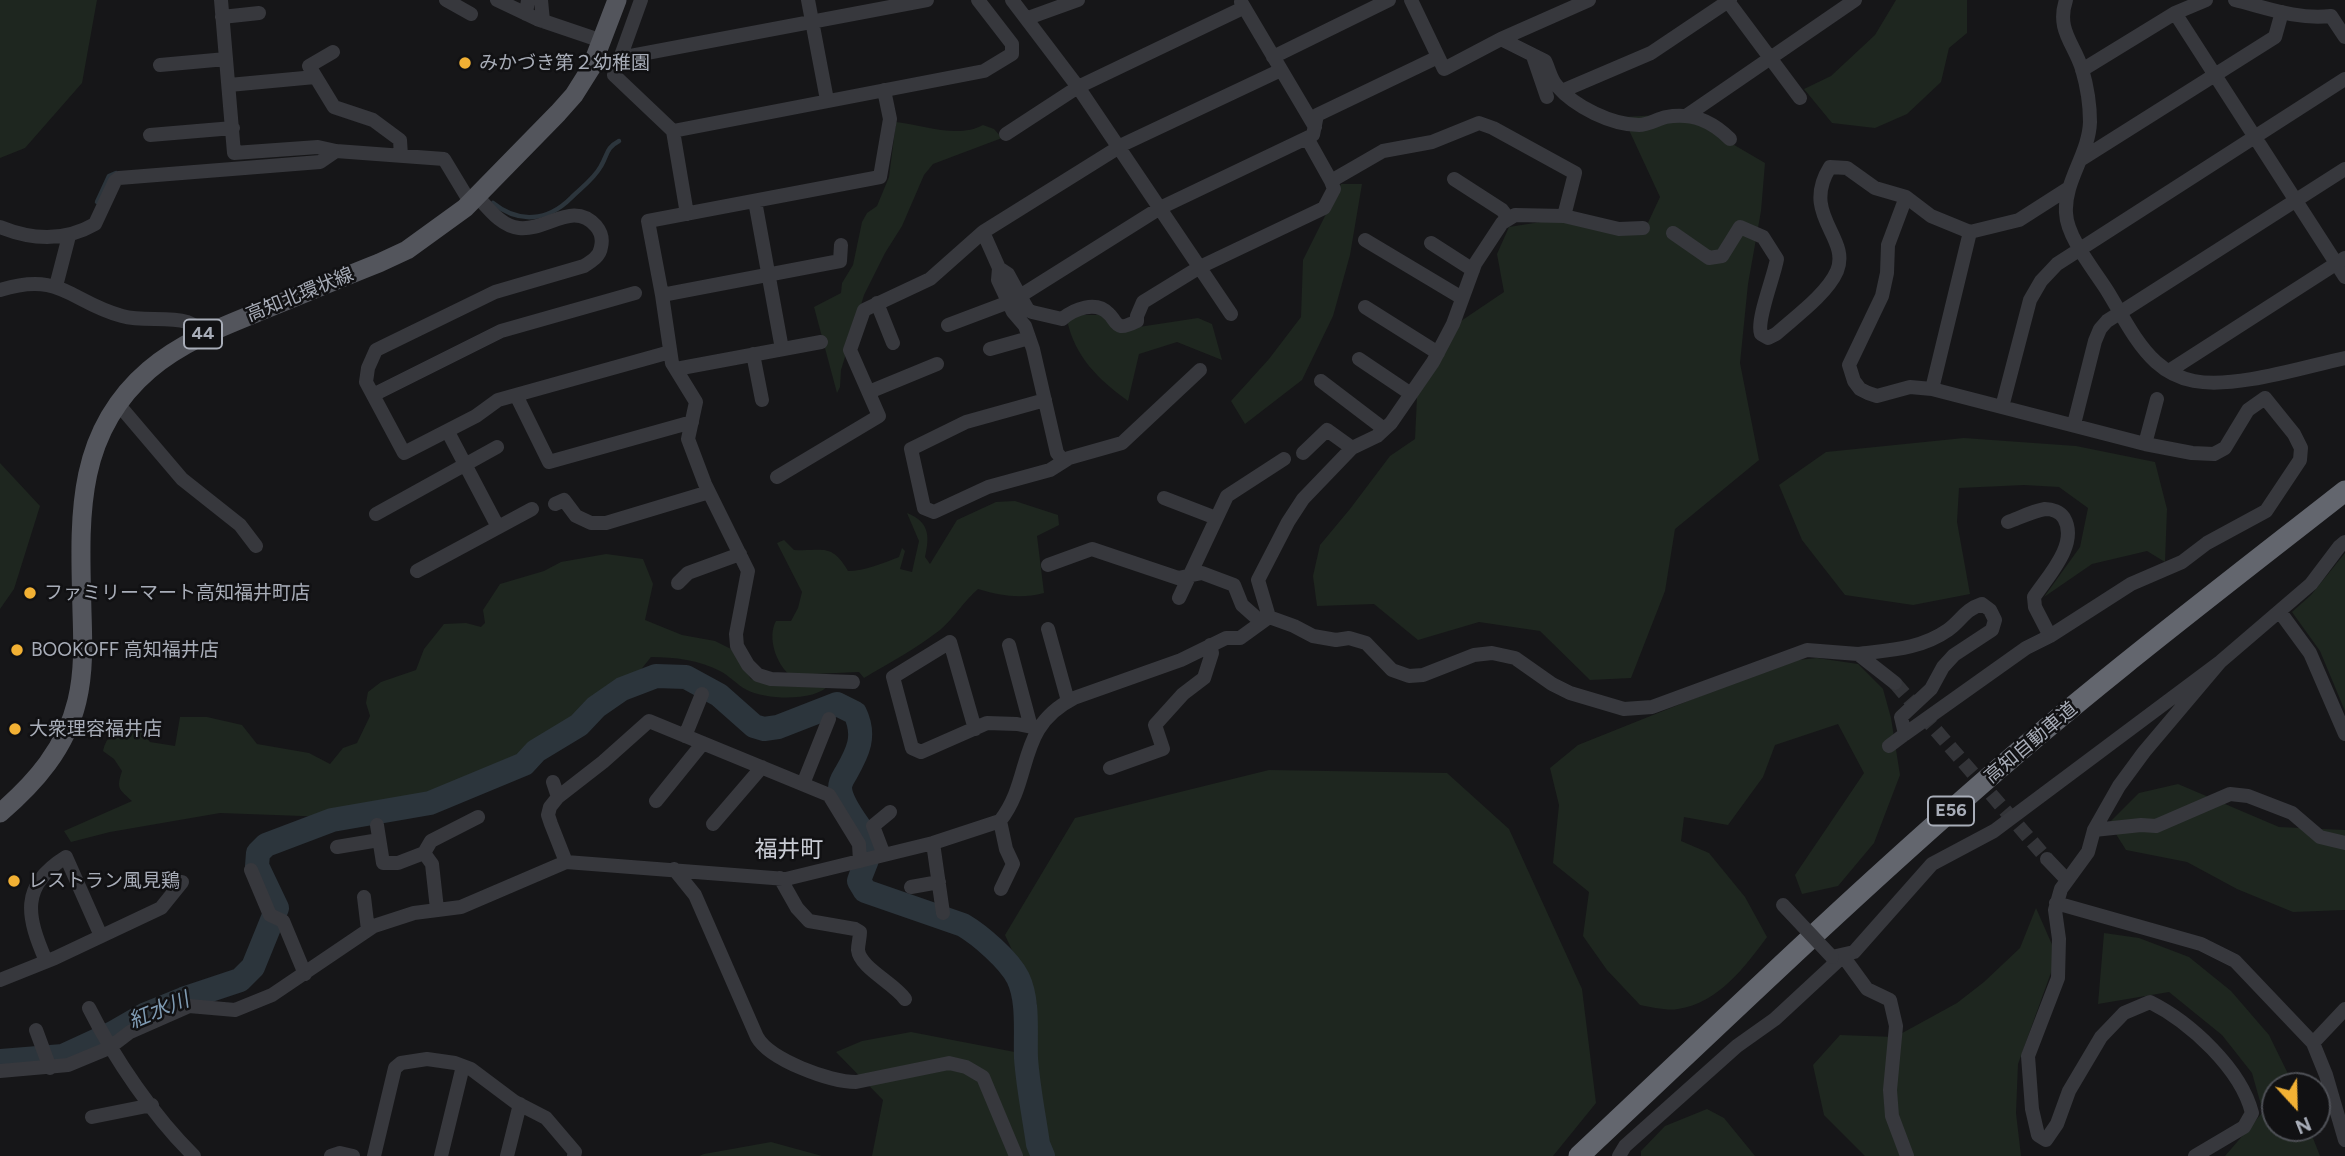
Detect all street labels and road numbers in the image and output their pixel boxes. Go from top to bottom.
street label: 高知北環状線 [243,263,357,327]
road number: 44 [184,320,222,348]
street label: 高知自動車道 [1980,698,2082,788]
road number: E56 [1928,796,1974,826]

